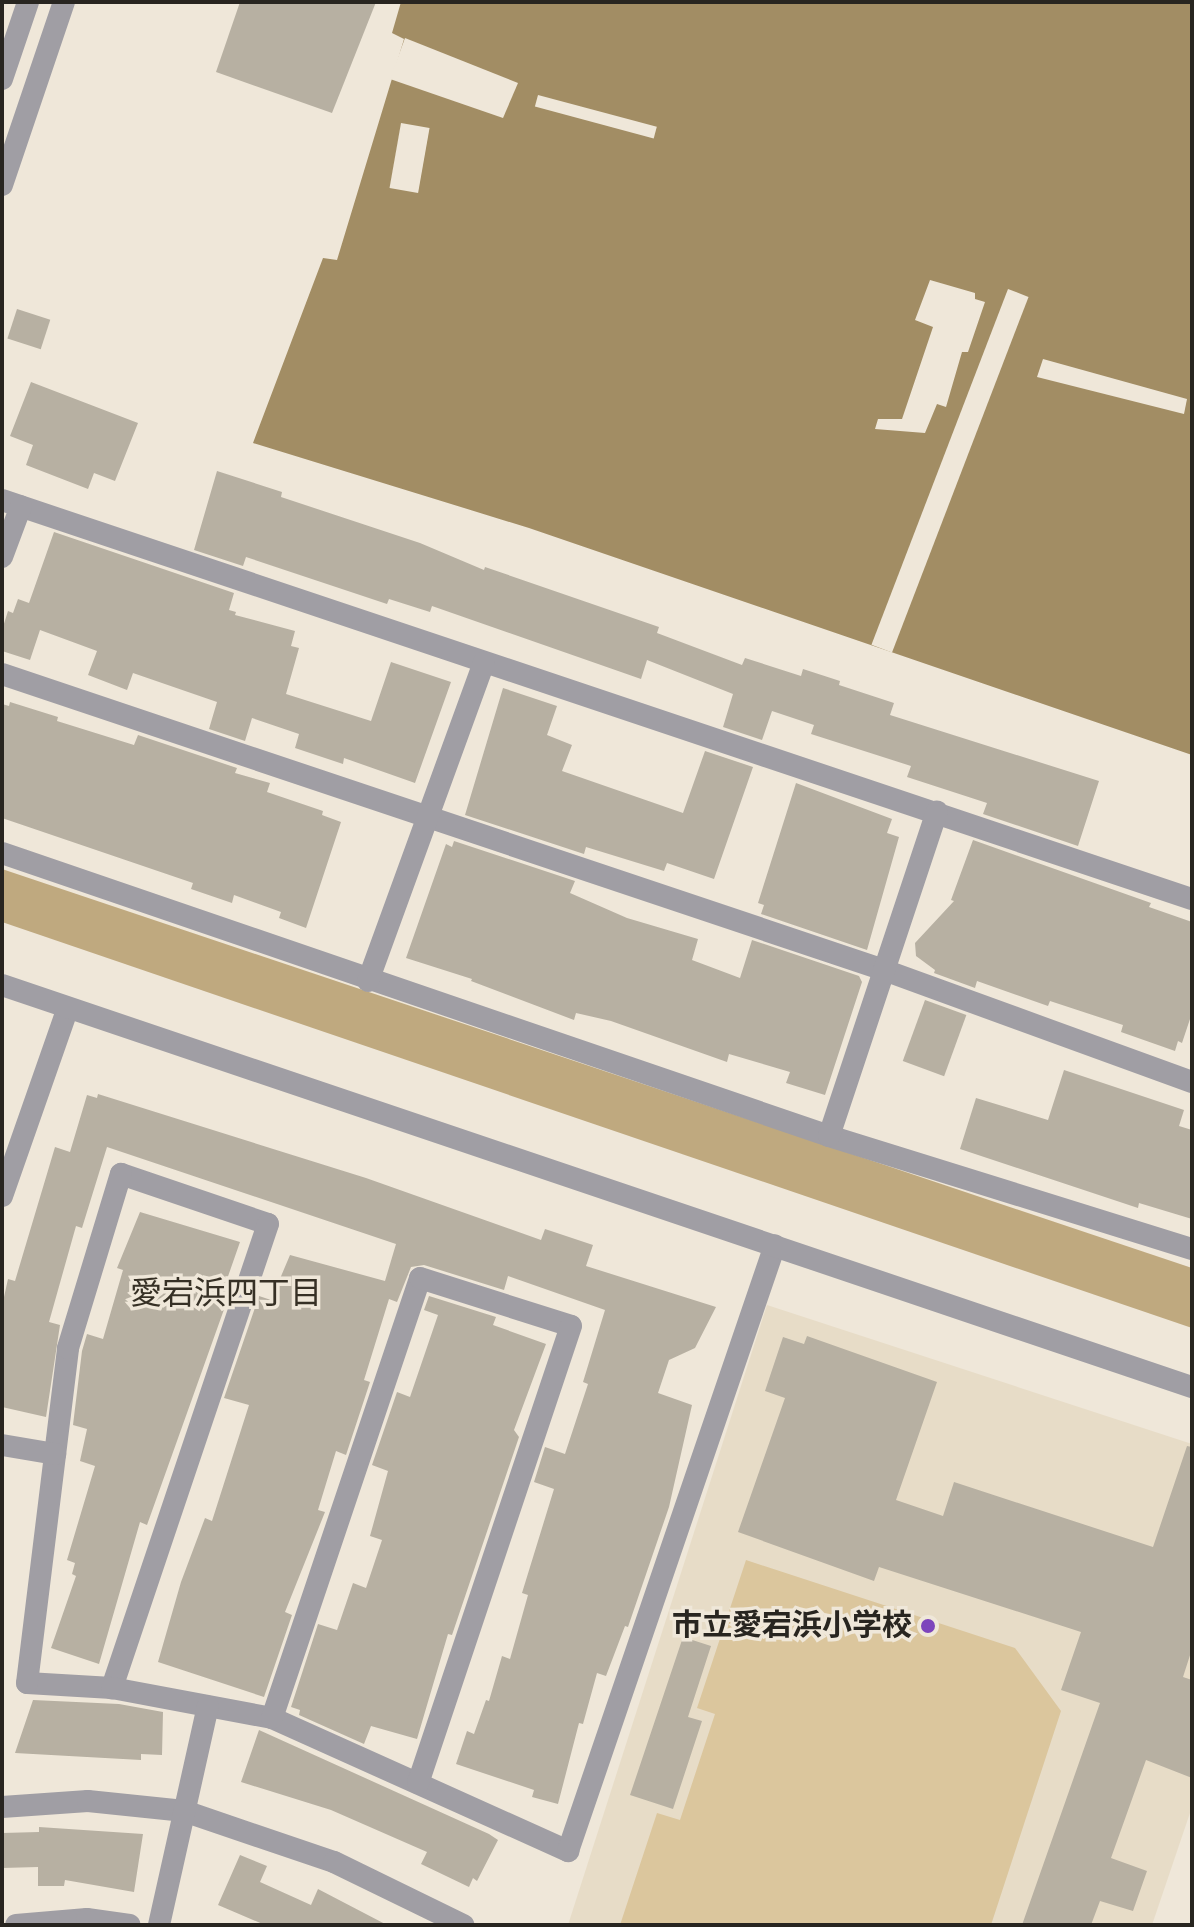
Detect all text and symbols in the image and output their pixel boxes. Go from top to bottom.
district label: 愛宕浜四丁目 [130,1275,322,1313]
place label: 市立愛宕浜小学校 [672,1608,912,1644]
marker: 市立愛宕浜小学校 [919,1617,937,1635]

